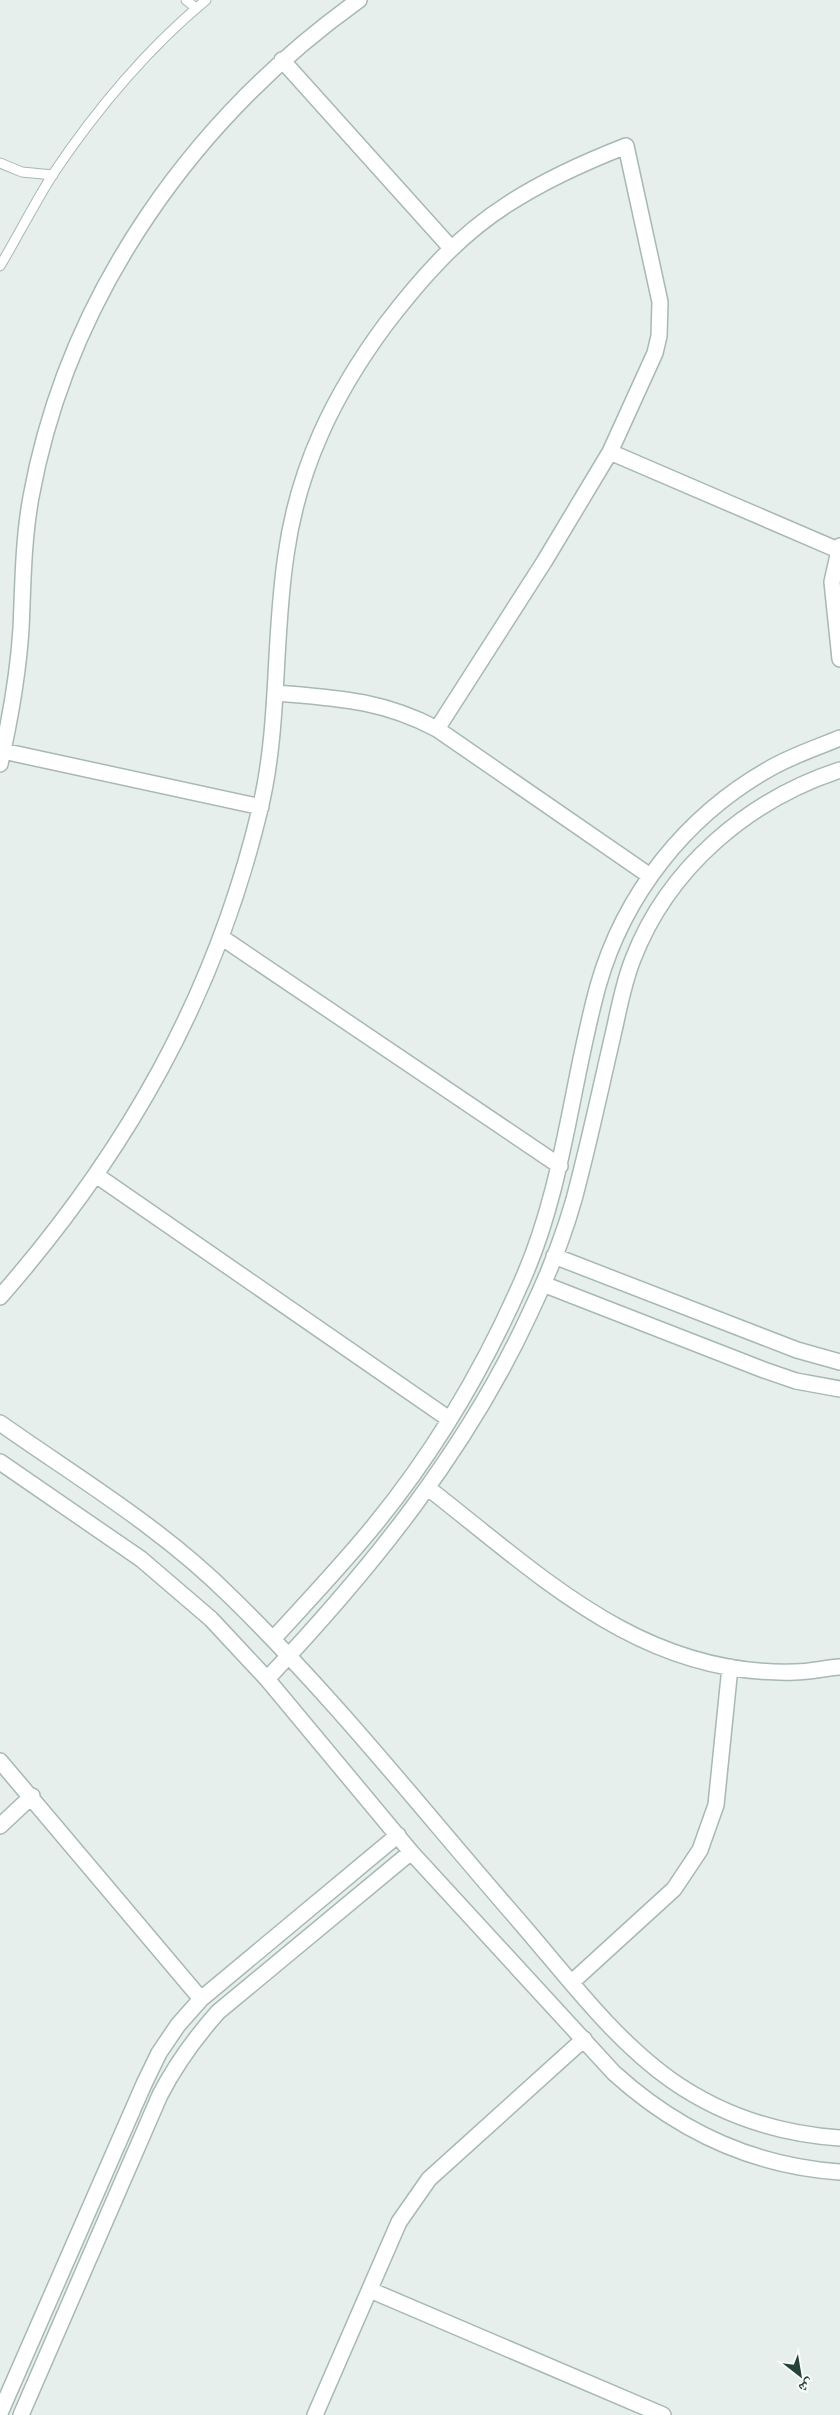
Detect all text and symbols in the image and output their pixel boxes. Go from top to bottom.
north arrow [775,2350,825,2400]
text: ش [795,2374,818,2399]

